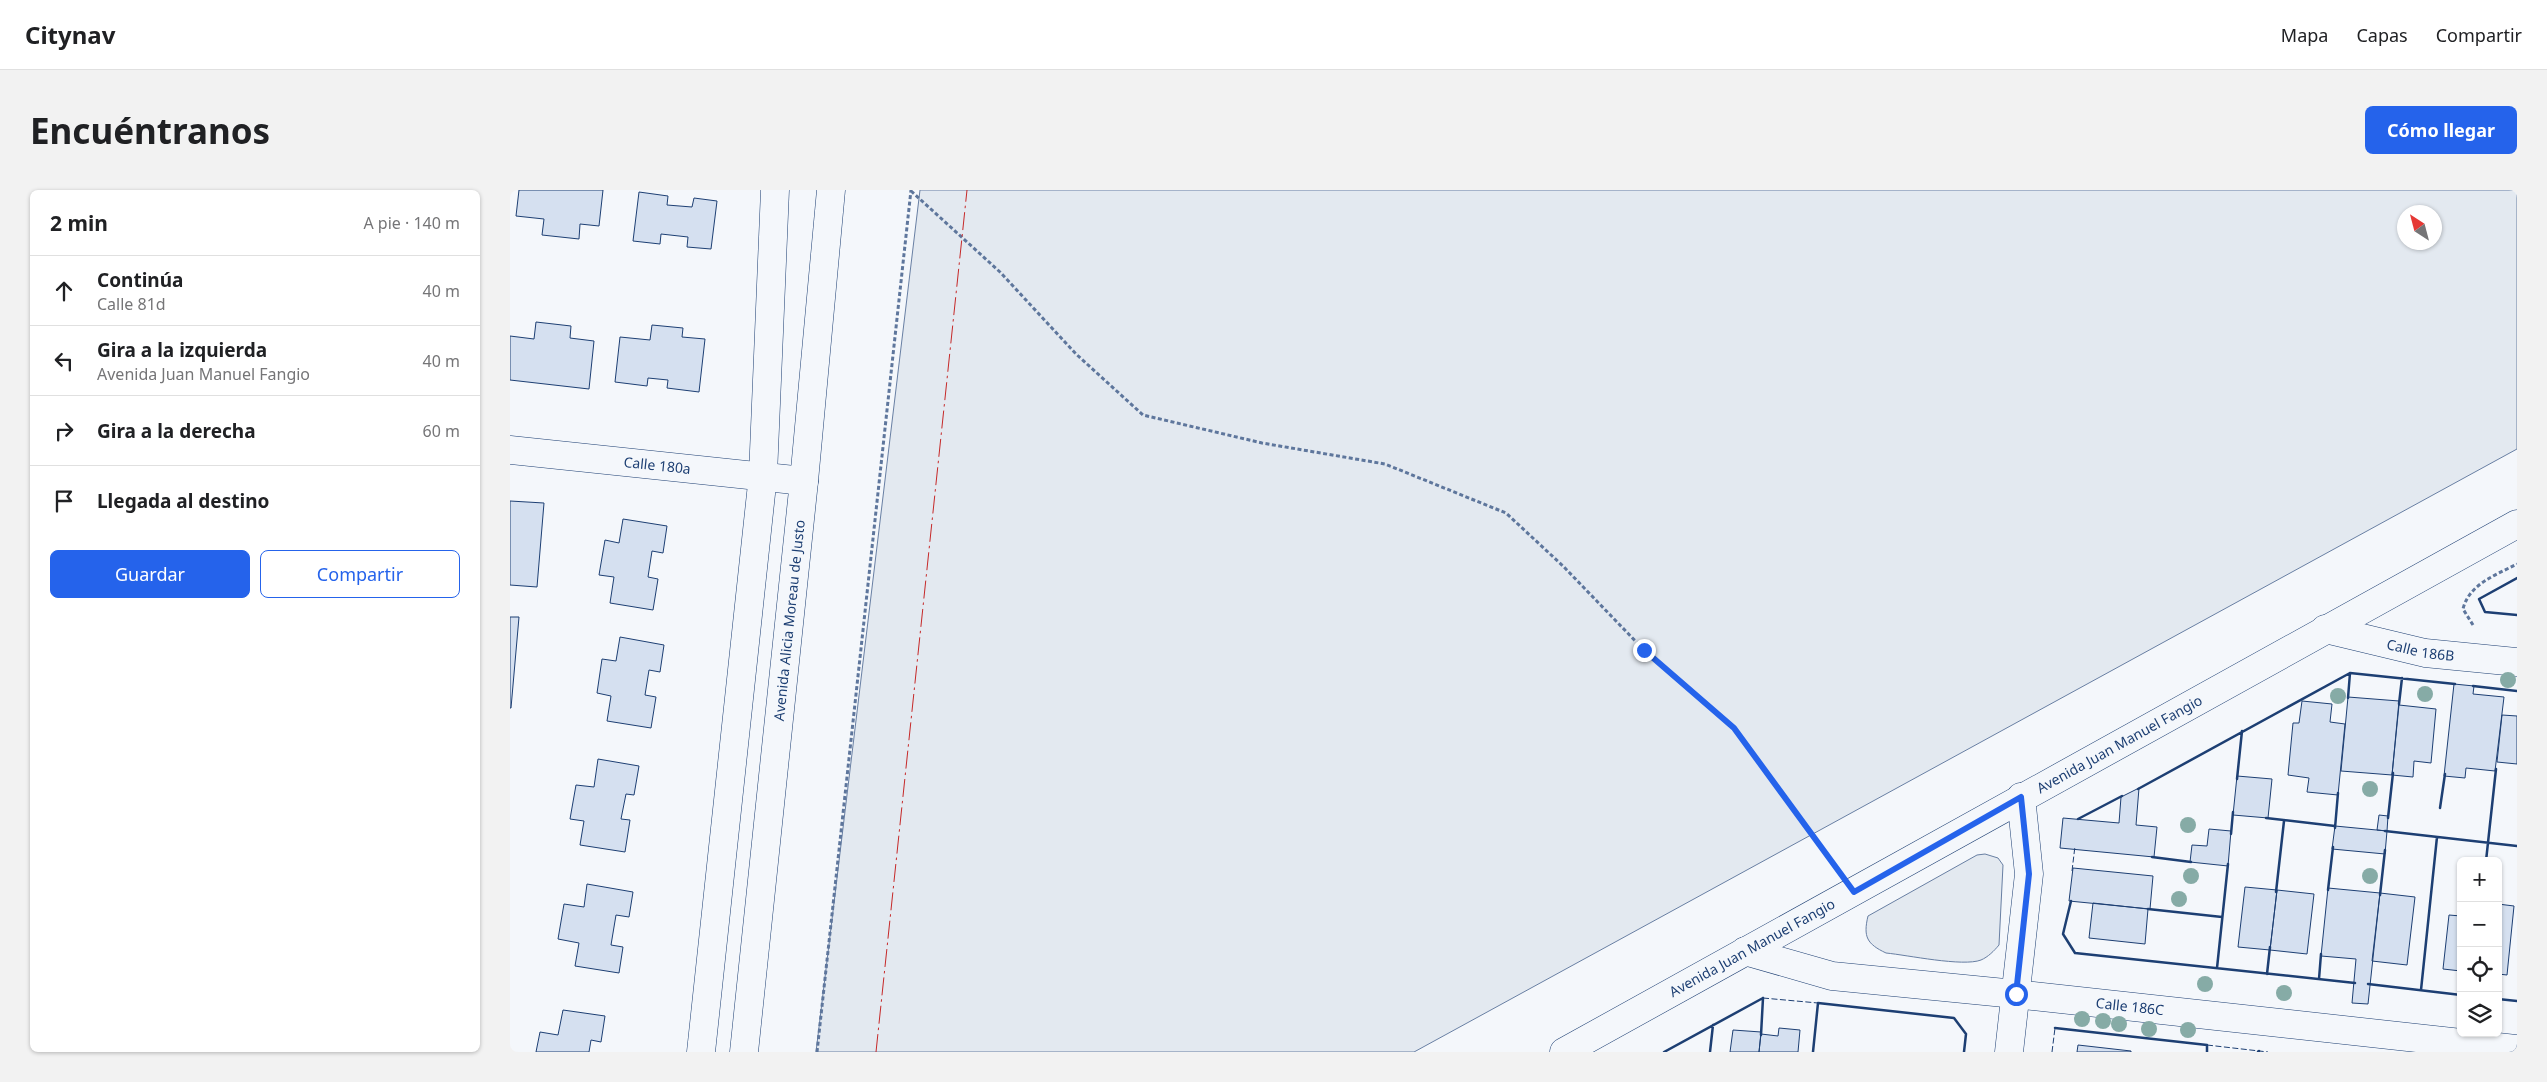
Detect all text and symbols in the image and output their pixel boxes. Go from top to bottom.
text: Citynav [25,18,115,51]
text: Mapa [2281,23,2328,47]
text: Capas [2356,23,2408,47]
text: Compartir [2436,23,2522,47]
button: Cómo llegar [2365,106,2517,154]
text: Encuéntranos [30,107,270,154]
north arrow [2397,205,2442,250]
text: 2 min [50,209,108,237]
text: A pie · 140 m [363,212,460,234]
text: Continúa [97,267,183,293]
icon: ahead [50,277,78,305]
text: 40 m [423,280,460,302]
text: Calle 81d [97,293,166,315]
text: Gira a la izquierda [97,337,267,363]
icon: left [50,347,78,375]
text: 40 m [423,350,460,372]
text: Avenida Juan Manuel Fangio [97,363,310,385]
icon: right [50,417,78,445]
text: Gira a la derecha [97,418,256,444]
text: 60 m [423,420,460,442]
street label: Calle 180a [623,452,692,478]
icon: arrive [50,487,78,515]
text: Llegada al destino [97,488,269,514]
street label: Avenida Alicia Moreau de Justo [769,519,809,722]
button: Guardar [50,550,250,598]
button: Compartir [260,550,460,598]
street label: Calle 186B [2385,634,2455,665]
route end [1633,639,1656,662]
street label: Avenida Juan Manuel Fangio [2033,690,2205,797]
map controls [2457,857,2502,1037]
button: + [2457,857,2502,902]
street label: Avenida Juan Manuel Fangio [1666,894,1838,1001]
button: − [2457,902,2502,947]
button: locate [2457,947,2502,992]
route start [2005,983,2028,1006]
button: layers [2457,992,2502,1037]
street label: Calle 186C [2095,993,2165,1019]

